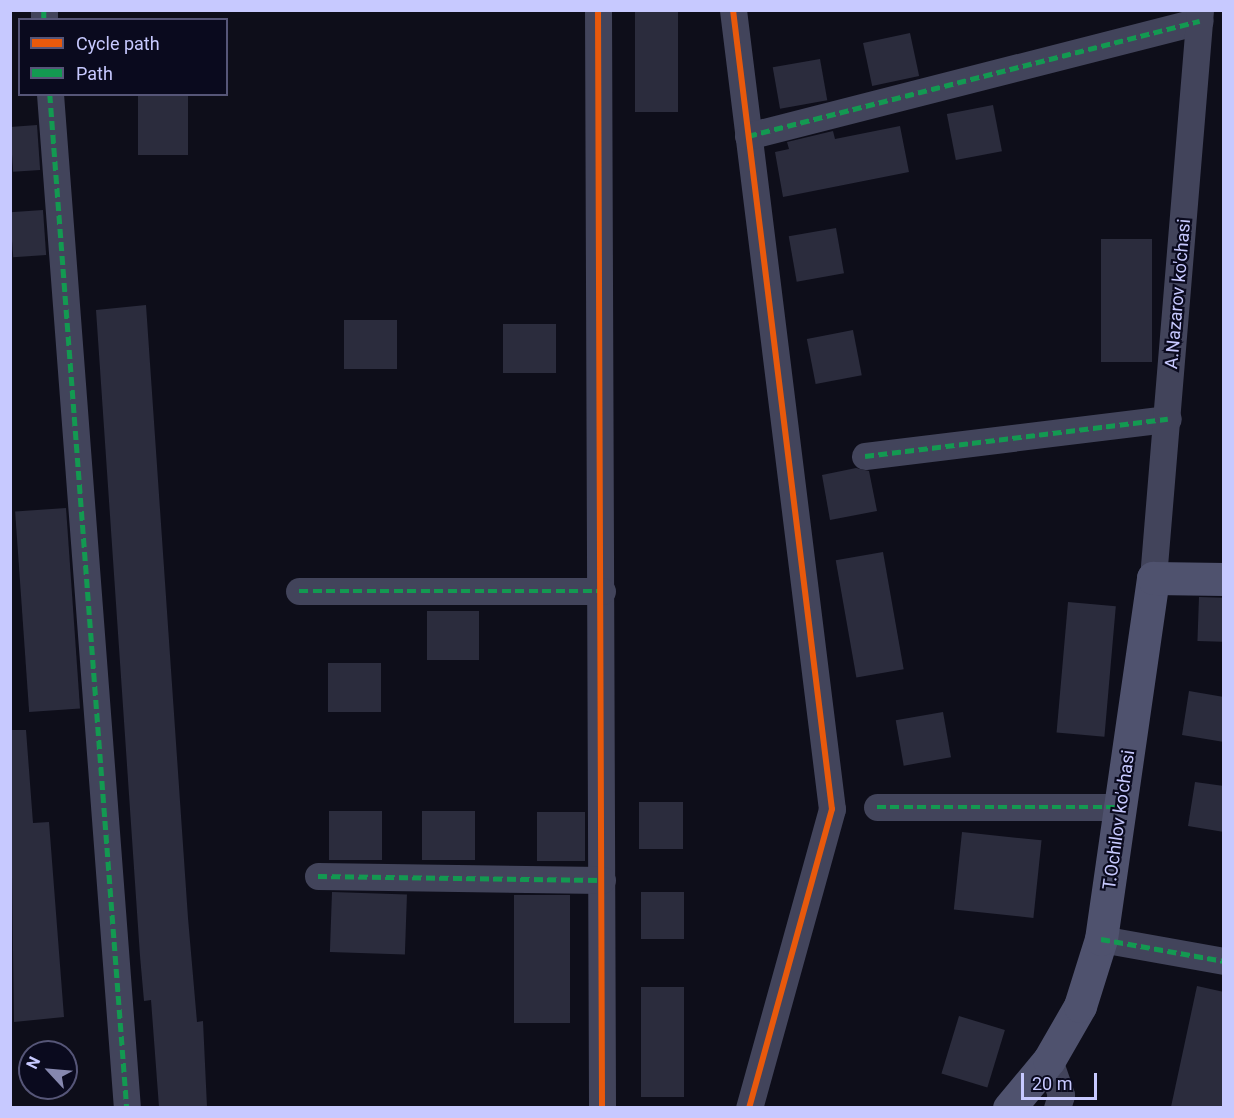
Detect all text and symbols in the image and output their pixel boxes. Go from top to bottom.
legend [18,18,228,96]
text: Cycle path [76,33,160,54]
text: Path [76,63,113,84]
street label: A.Nazarov ko'chasi [1161,218,1195,370]
street label: T.Ochilov ko'chasi [1098,749,1140,891]
north arrow [18,1040,78,1100]
text: N [22,1054,44,1072]
scale bar [1024,1061,1100,1099]
text: 20 m [1032,1073,1072,1094]

